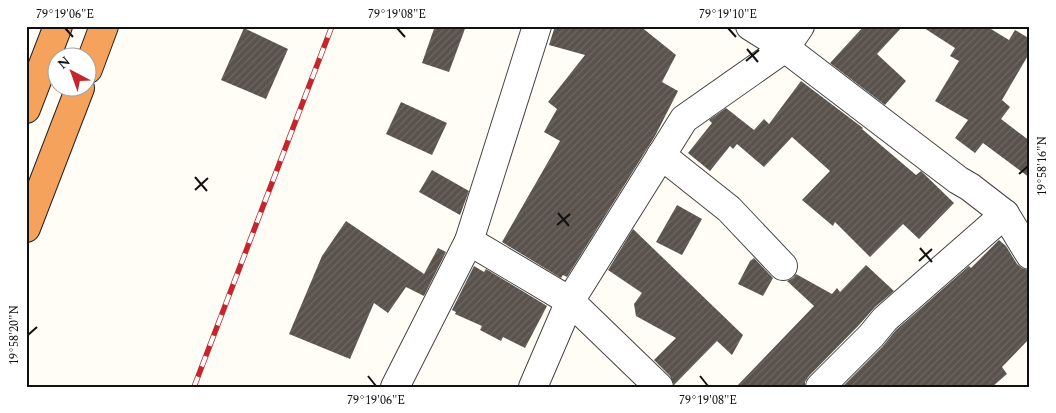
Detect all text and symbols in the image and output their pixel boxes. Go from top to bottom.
text: 79°19'06"E [36,5,94,24]
text: 79°19'08"E [368,5,426,24]
text: 79°19'10"E [699,5,757,24]
north arrow [48,48,98,98]
text: N [53,51,75,74]
text: 19°58'16"N [1033,136,1052,196]
text: 19°58'20"N [5,305,24,365]
text: 79°19'06"E [347,391,405,410]
text: 79°19'08"E [679,391,737,410]

